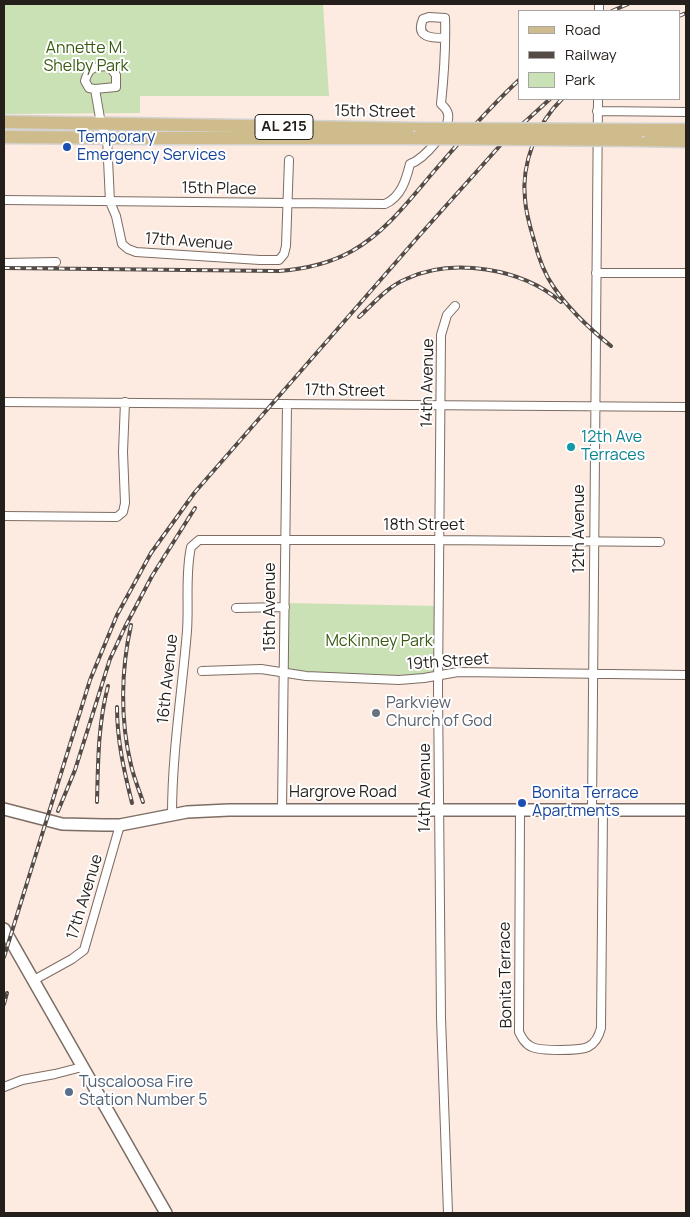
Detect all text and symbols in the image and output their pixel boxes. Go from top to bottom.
legend [518,10,680,100]
text: Road [565,19,601,40]
park label: Annette M. Shelby Park [43,39,129,77]
text: Railway [565,44,617,65]
text: Park [565,69,595,90]
street label: 15th Street [334,102,416,122]
road number: AL 215 [255,114,313,140]
place label: Temporary Emergency Services [77,128,226,166]
marker: Temporary Emergency Services [61,141,73,153]
street label: 15th Place [181,179,257,199]
street label: 17th Avenue [144,229,234,255]
street label: 14th Avenue [418,338,438,428]
street label: 17th Street [305,381,385,401]
place label: 12th Ave Terraces [581,428,645,466]
marker: 12th Ave Terraces [565,441,577,453]
street label: 12th Avenue [570,484,590,574]
street label: 18th Street [383,516,465,536]
street label: 15th Avenue [261,562,281,652]
park label: McKinney Park [325,632,433,652]
street label: 16th Avenue [154,633,182,725]
street label: 19th Street [406,650,490,674]
place label: Parkview Church of God [386,694,492,732]
marker: Parkview Church of God [370,707,382,719]
street label: 14th Avenue [416,743,436,833]
street label: Hargrove Road [289,783,397,803]
place label: Bonita Terrace Apartments [532,784,639,822]
marker: Bonita Terrace Apartments [516,797,528,809]
street label: 17th Avenue [63,852,107,942]
street label: Bonita Terrace [495,921,517,1029]
place label: Tuscaloosa Fire Station Number 5 [79,1073,208,1111]
marker: Tuscaloosa Fire Station Number 5 [63,1086,75,1098]

